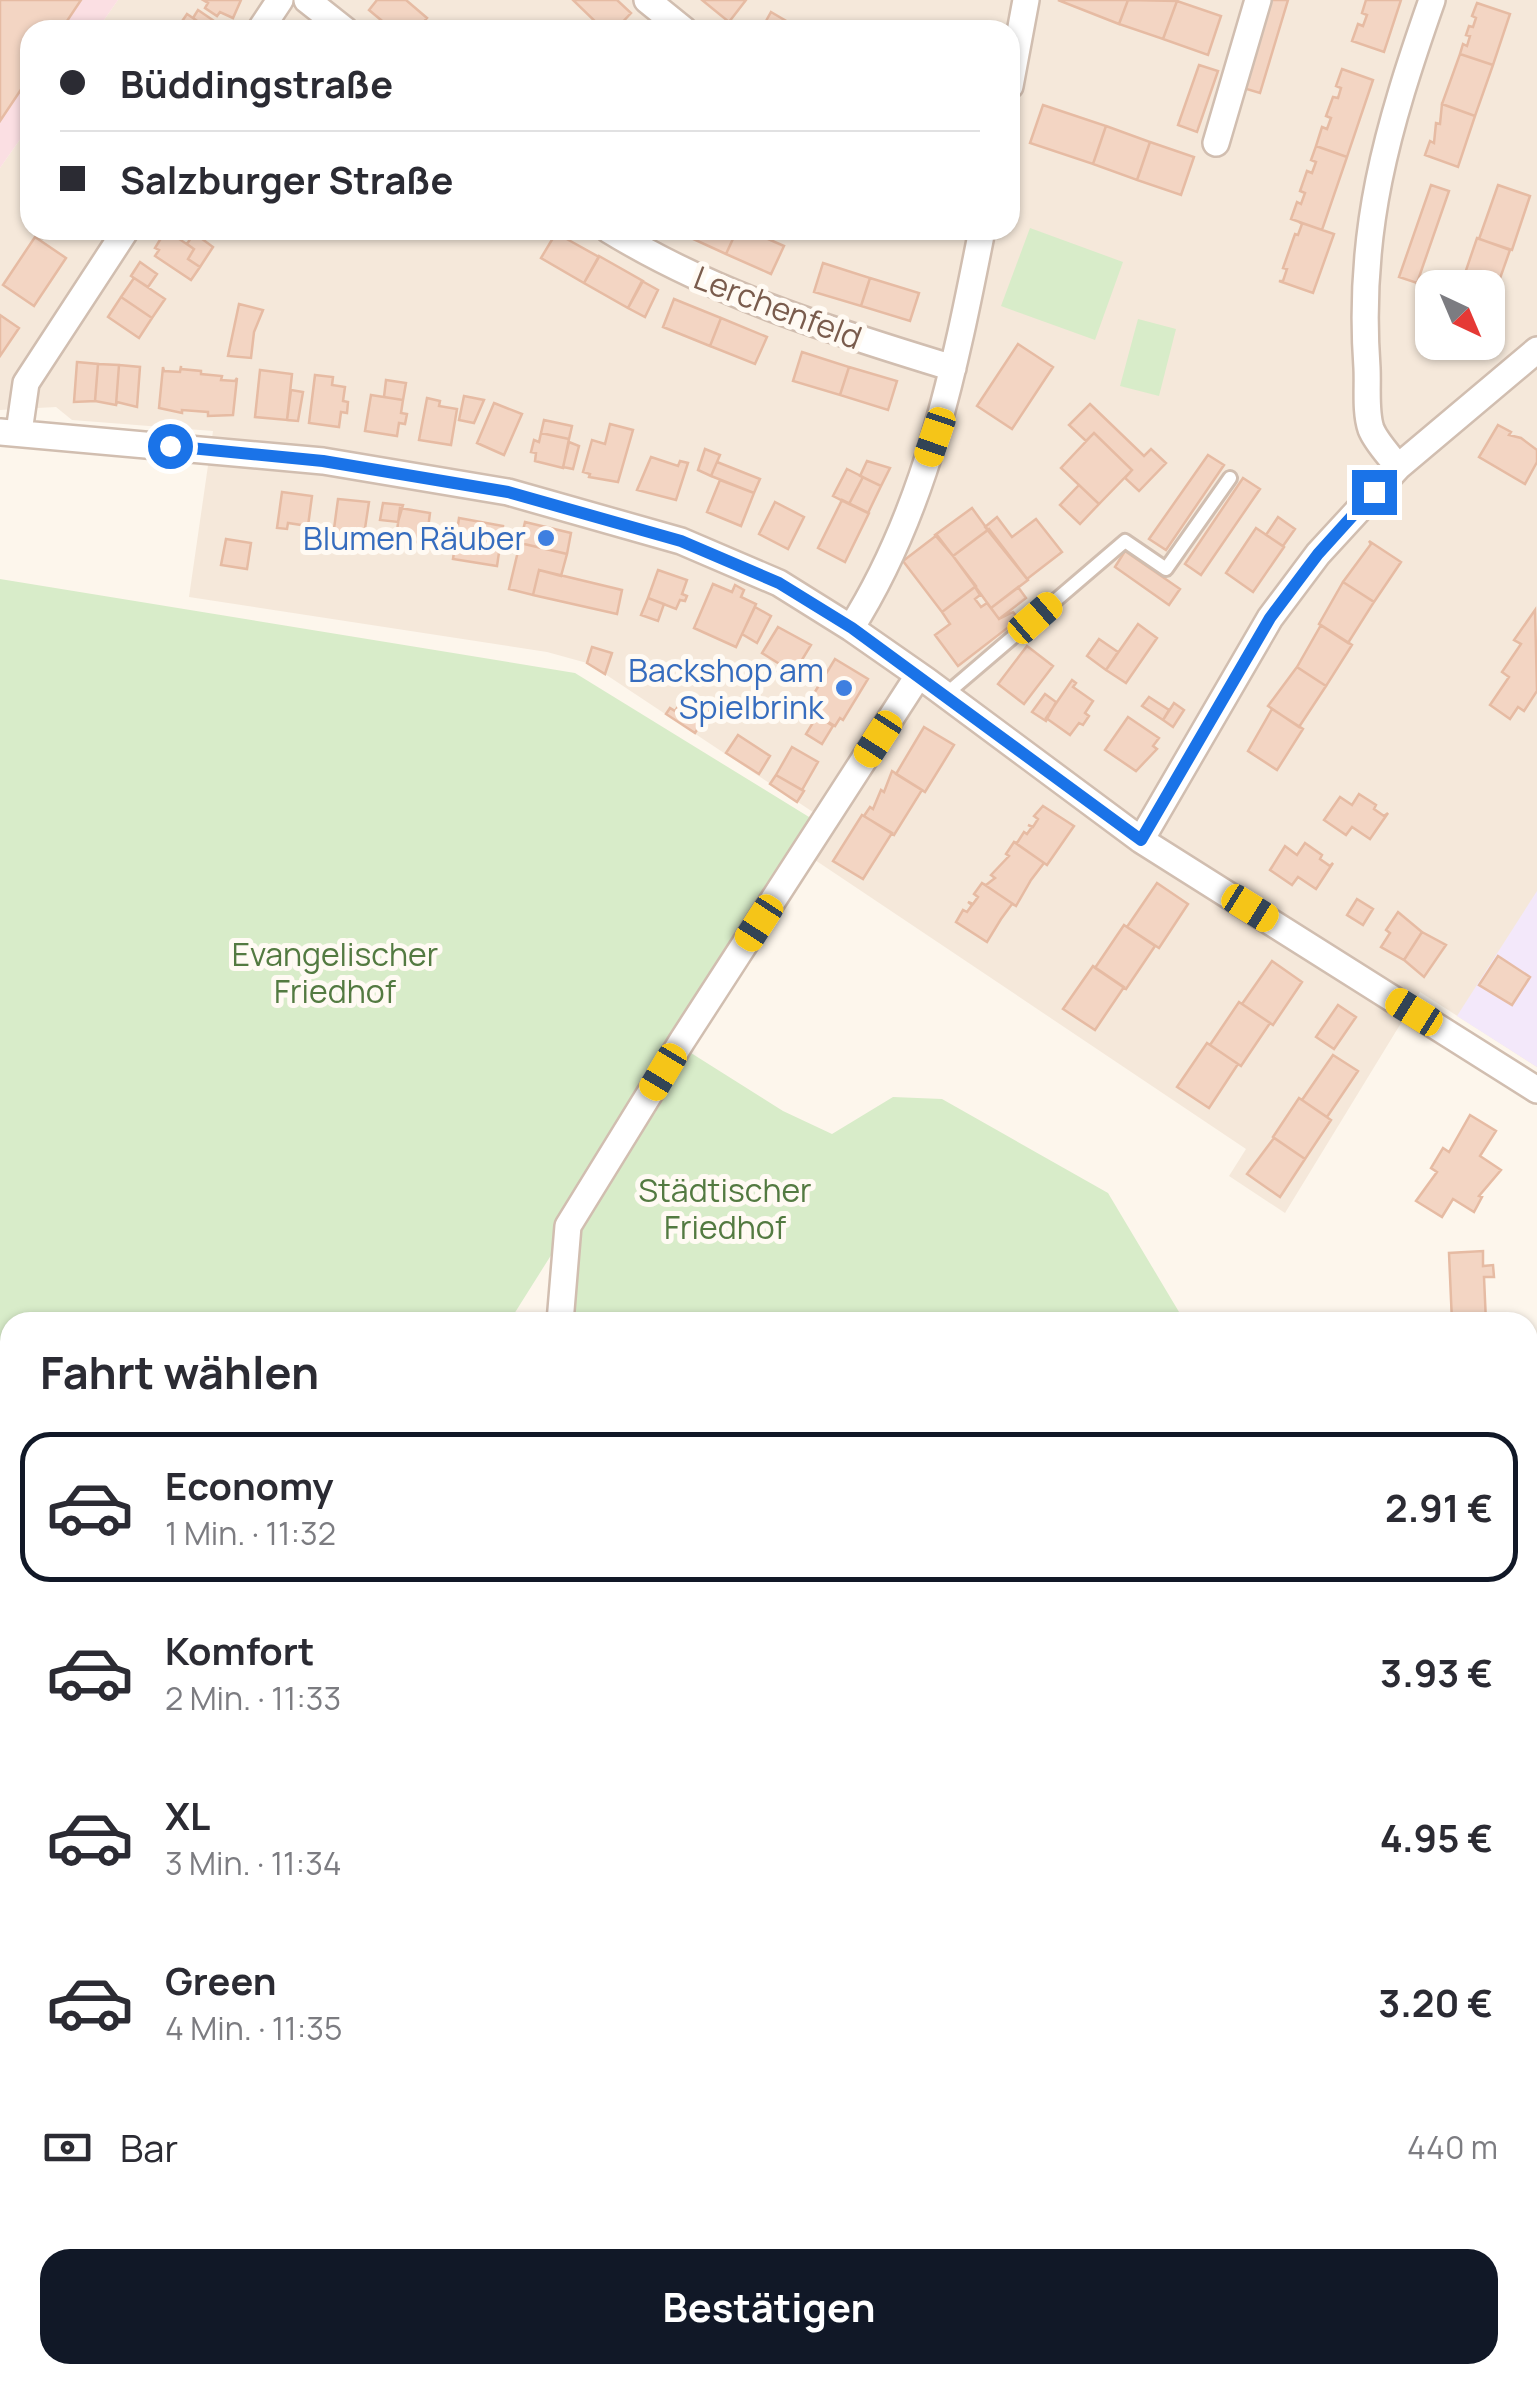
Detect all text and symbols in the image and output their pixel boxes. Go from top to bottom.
text: Büddingstraße [120,57,393,109]
text: Salzburger Straße [120,153,453,205]
street label: Lerchenfeld [688,255,868,359]
north arrow [1415,270,1505,360]
map controls [1415,270,1505,360]
car [911,404,959,470]
route start [148,424,193,469]
route end [1352,470,1397,515]
place label: Blumen Räuber [303,516,526,560]
marker: Blumen Räuber [535,527,557,549]
car [1003,587,1067,649]
place label: Backshop am Spielbrink [628,648,825,729]
marker: Backshop am Spielbrink [833,677,855,699]
car [849,706,907,772]
car [1217,879,1283,937]
car [730,890,788,956]
park label: Evangelischer Friedhof [232,932,438,1013]
car [1381,983,1447,1041]
car [635,1039,691,1105]
park label: Städtischer Friedhof [638,1168,812,1249]
text: Fahrt wählen [40,1341,319,1403]
text: Economy [165,1459,334,1511]
icon: car [45,1462,135,1552]
text: 2.91 € [1385,1481,1493,1533]
text: 1 Min. · 11:32 [165,1511,336,1555]
text: Komfort [165,1624,314,1676]
icon: car [45,1627,135,1717]
text: 3.93 € [1380,1646,1493,1698]
text: 2 Min. · 11:33 [165,1676,341,1720]
text: XL [165,1789,210,1841]
icon: car [45,1792,135,1882]
text: 4.95 € [1380,1811,1493,1863]
text: 3 Min. · 11:34 [165,1841,342,1885]
text: Green [165,1954,277,2006]
icon: car [45,1957,135,2047]
text: 3.20 € [1378,1976,1493,2028]
text: 4 Min. · 11:35 [165,2006,343,2050]
icon: cash [40,2120,95,2175]
text: Bar [120,2121,178,2173]
text: 440 m [1407,2125,1498,2169]
button: Bestätigen [40,2249,1498,2364]

